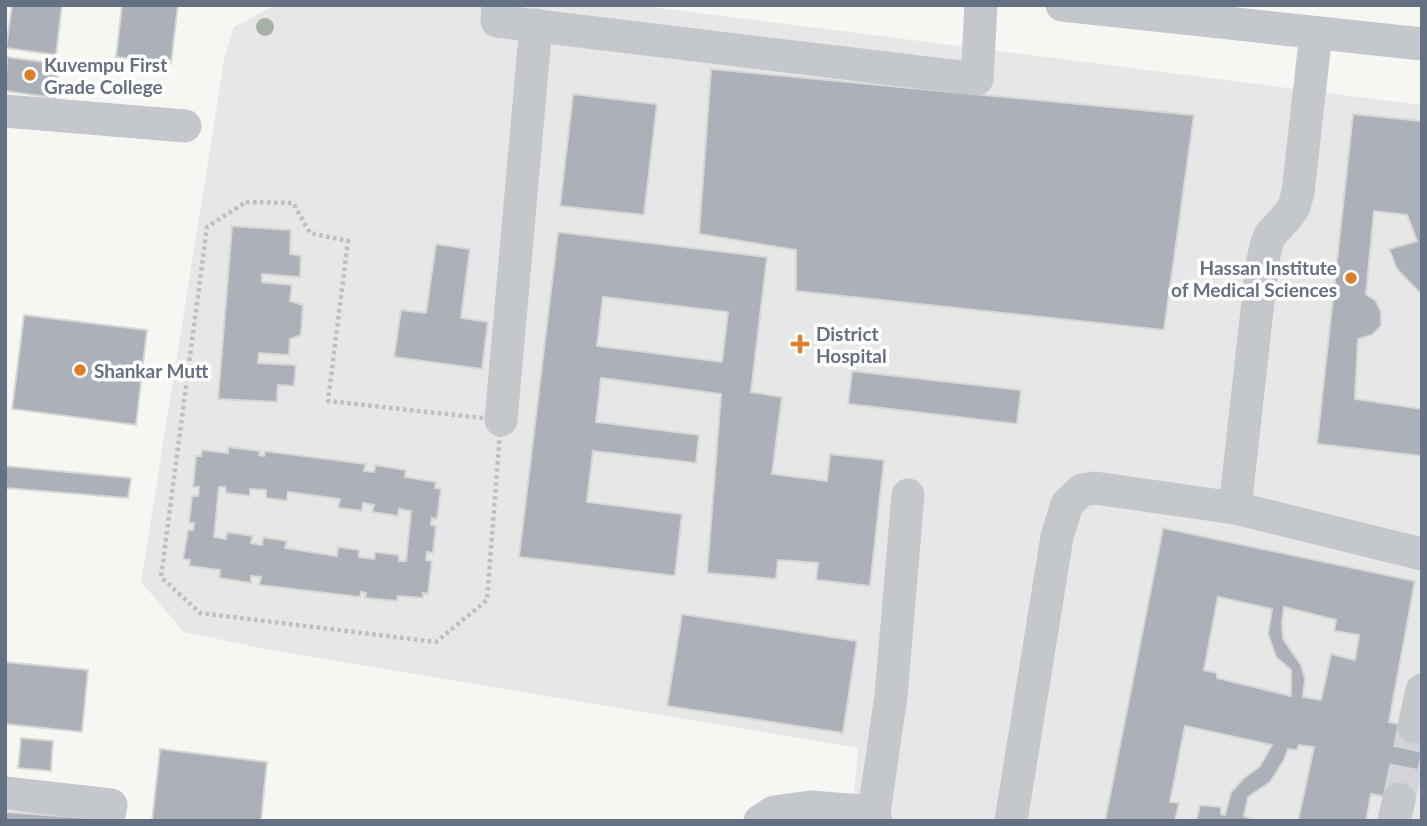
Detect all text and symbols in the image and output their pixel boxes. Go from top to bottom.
place label: Kuvempu First Grade College [44,53,167,98]
marker: Kuvempu First Grade College [22,67,38,83]
place label: Hassan Institute of Medical Sciences [1171,256,1337,301]
marker: Hassan Institute of Medical Sciences [1343,270,1359,286]
place label: District Hospital [816,322,887,367]
marker: District Hospital [790,334,810,354]
place label: Shankar Mutt [94,359,209,382]
marker: Shankar Mutt [72,362,88,378]

